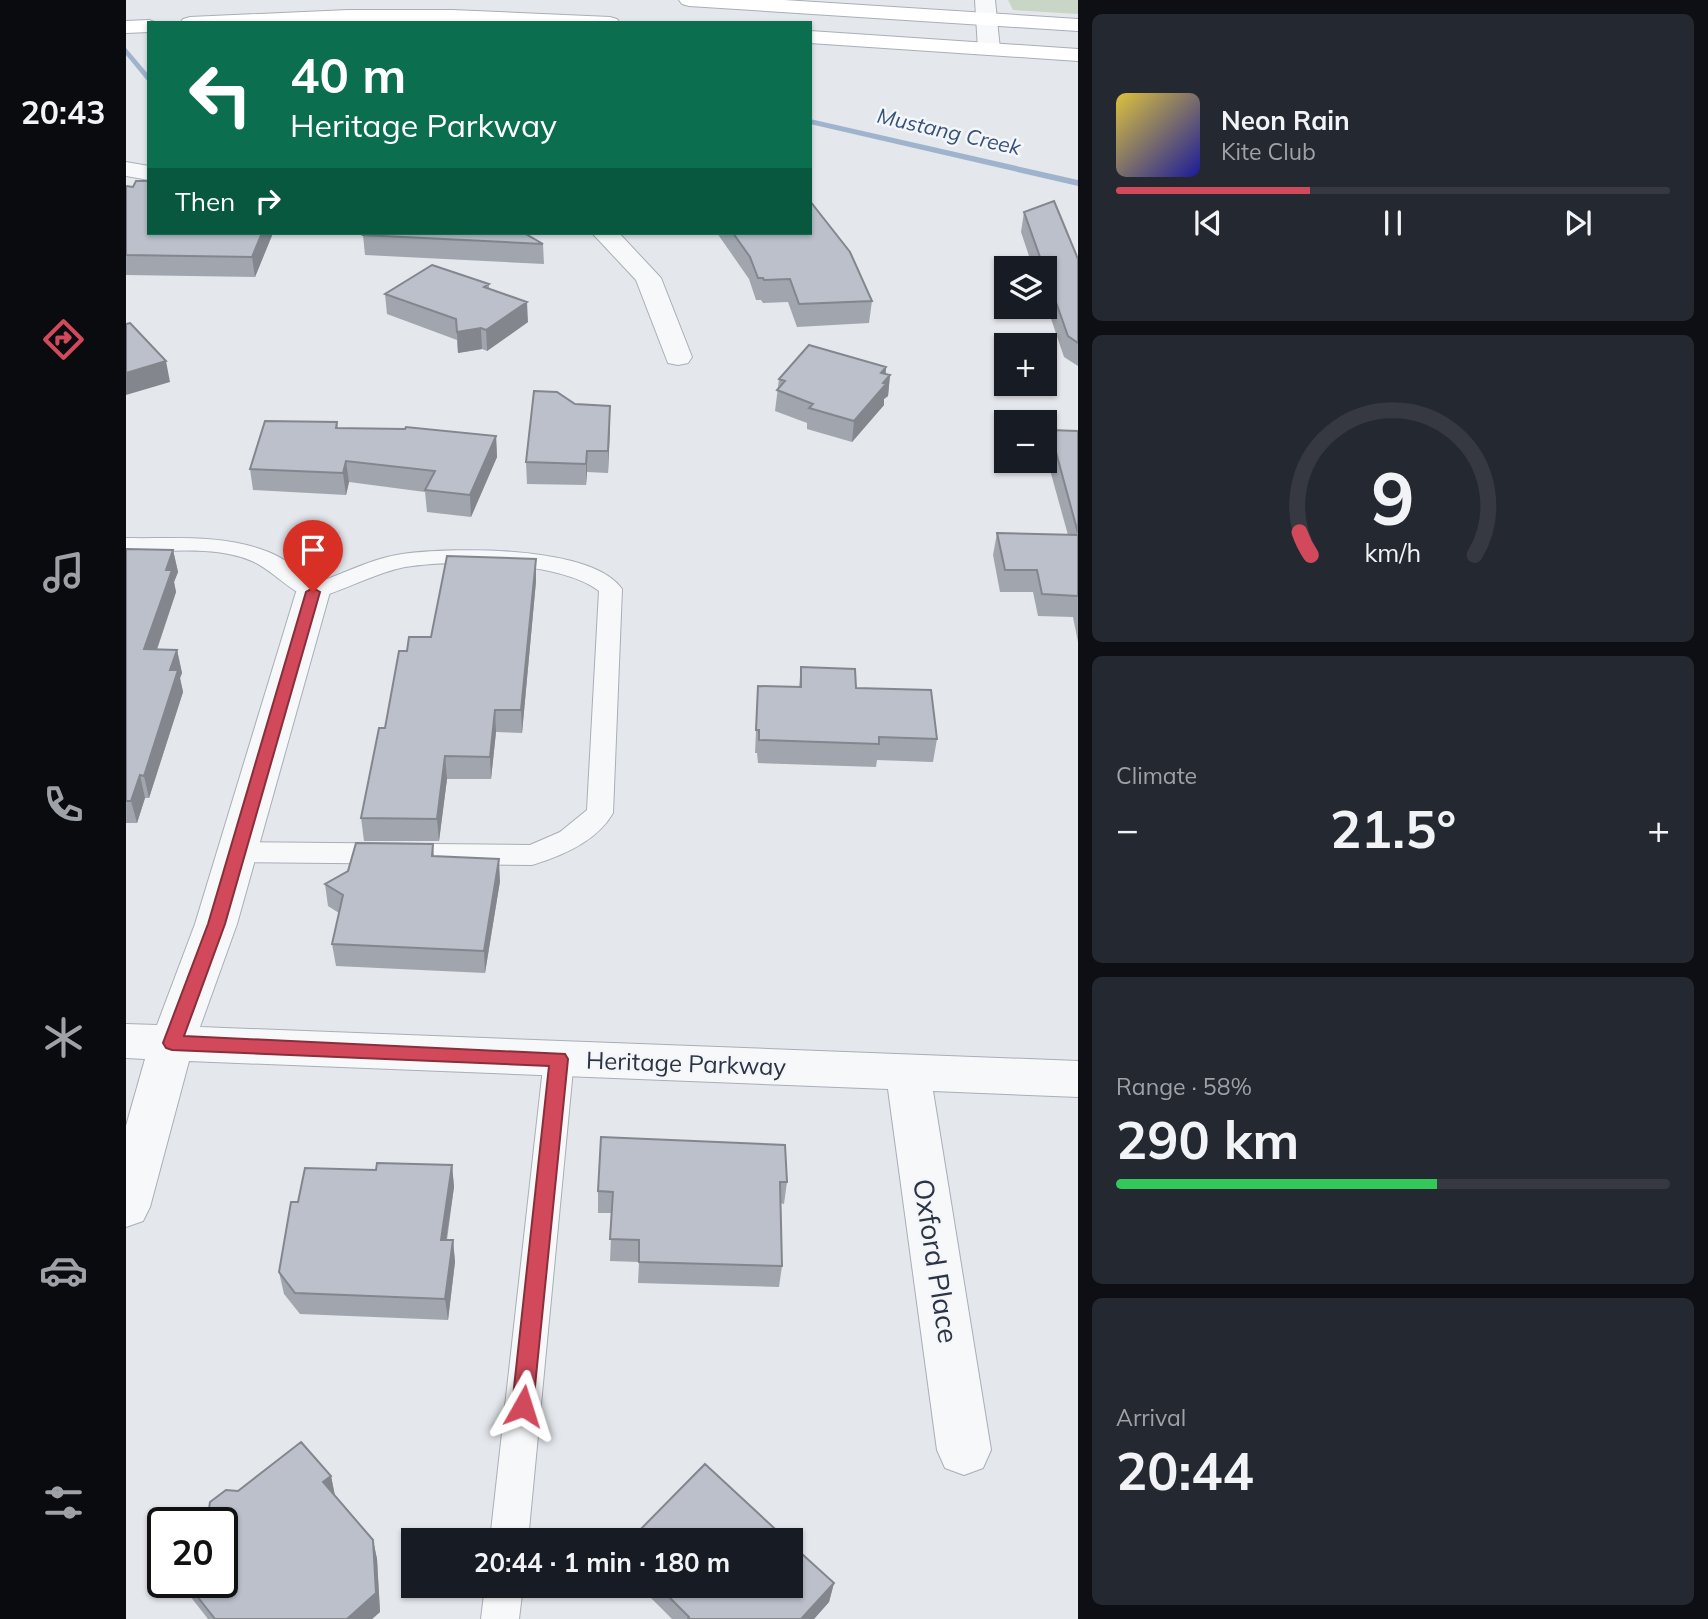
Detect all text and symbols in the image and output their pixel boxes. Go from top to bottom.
text: 40 m [290,44,406,105]
icon: left [175,49,266,140]
text: 20:43 [21,92,105,132]
water label: Mustang Creek [875,102,1025,160]
text: Neon Rain [1221,104,1350,137]
text: Heritage Parkway [290,105,557,145]
text: Kite Club [1221,137,1316,166]
icon: right [249,182,287,220]
text: Then [175,185,235,218]
icon: previous [1189,204,1227,242]
icon: pause [1374,204,1412,242]
icon: next [1559,204,1597,242]
map controls [994,256,1057,473]
button: layers [994,256,1057,319]
icon: directions [39,315,88,364]
button: + [994,333,1057,396]
button: − [994,410,1057,473]
text: 9 [1371,452,1415,543]
pin [283,520,343,592]
icon: arrive [294,531,332,569]
text: km/h [1365,536,1421,567]
icon: music [39,548,88,597]
text: Climate [1116,761,1197,790]
icon: phone [39,780,88,829]
text: 21.5° [1330,796,1456,861]
text: − [1116,805,1139,853]
text: + [1647,805,1670,853]
icon: climate [39,1013,88,1062]
street label: Heritage Parkway [585,1045,787,1081]
text: Range · 58% [1116,1072,1252,1101]
text: 290 km [1116,1107,1299,1172]
street label: Oxford Place [906,1176,967,1346]
icon: car [39,1246,88,1295]
position arrow [486,1369,560,1443]
text: Arrival [1116,1403,1186,1432]
text: 20:44 [1116,1438,1254,1503]
icon: filters [39,1478,88,1527]
speed limit sign: 20 [147,1507,238,1598]
text: 20:44 · 1 min · 180 m [474,1546,730,1579]

